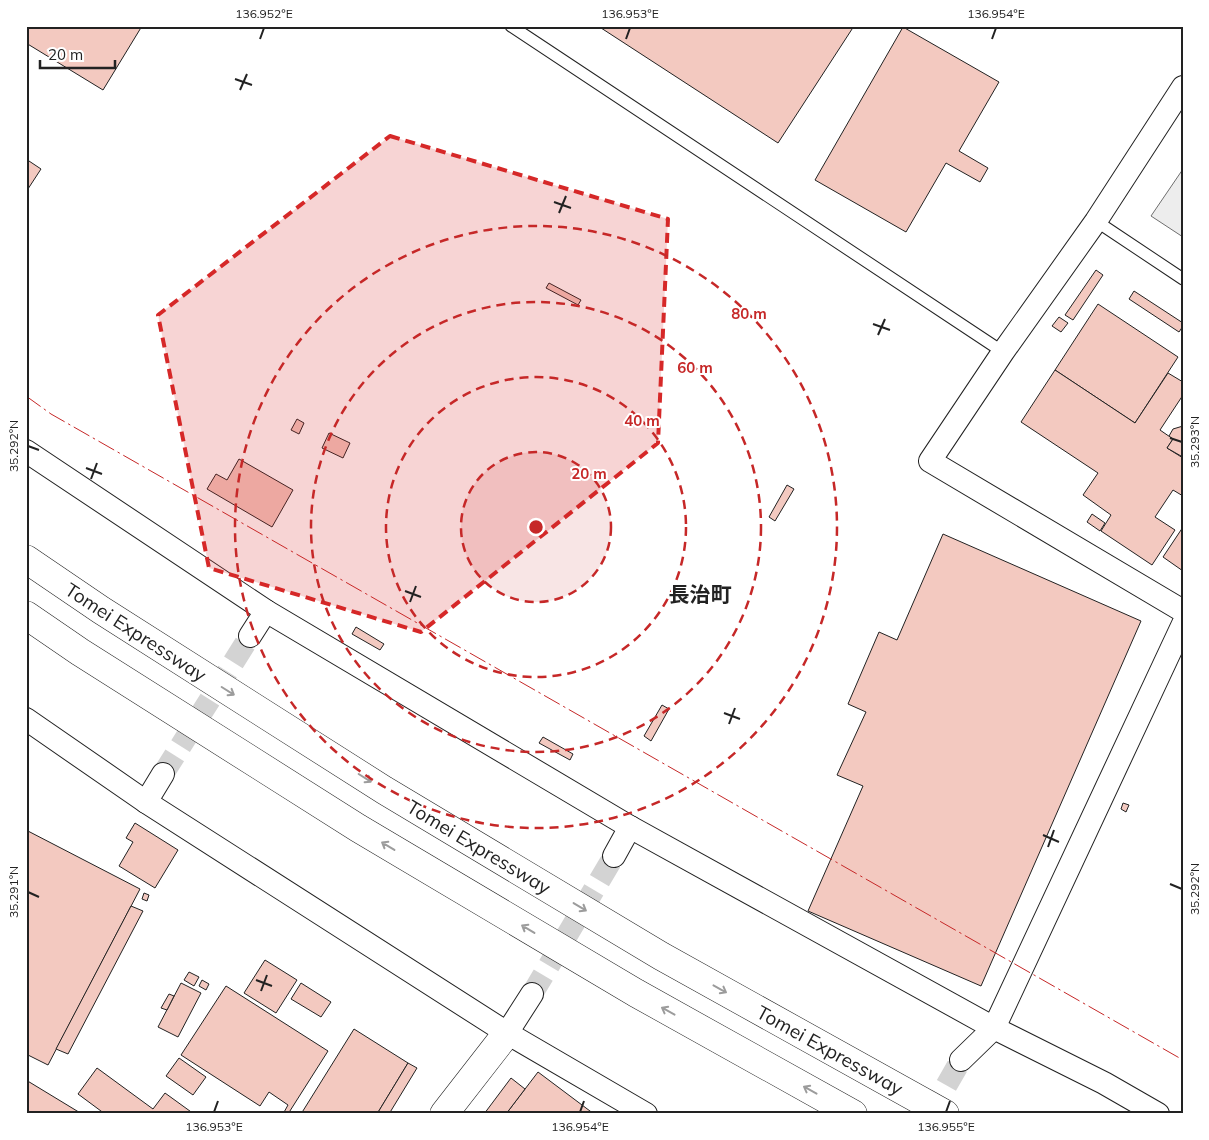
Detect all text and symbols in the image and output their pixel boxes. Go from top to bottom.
text: 136.952°E [235,6,293,21]
text: 136.953°E [601,6,659,21]
text: 136.954°E [967,6,1025,21]
scale bar [40,38,115,70]
text: 20 m [48,45,83,64]
text: 80 m [731,304,767,323]
text: 60 m [677,358,713,377]
text: 40 m [624,411,660,430]
text: 35.293°N [1187,416,1202,468]
text: 35.292°N [6,420,21,472]
text: 20 m [571,464,607,483]
centre of rings [527,518,545,536]
street label: Tomei Expressway [61,577,211,687]
district label: 長治町 [669,581,732,607]
one-way arrow [221,687,235,697]
one-way arrow [358,774,372,784]
street label: Tomei Expressway [403,795,555,899]
one-way arrow [382,840,396,850]
text: 35.292°N [1187,863,1202,915]
text: 35.291°N [6,866,21,918]
one-way arrow [572,903,586,913]
one-way arrow [521,923,535,933]
one-way arrow [712,984,727,994]
street label: Tomei Expressway [753,1000,907,1100]
one-way arrow [661,1006,676,1015]
one-way arrow [803,1085,818,1094]
text: 136.953°E [185,1119,243,1134]
text: 136.954°E [551,1119,609,1134]
text: 136.955°E [917,1119,975,1134]

